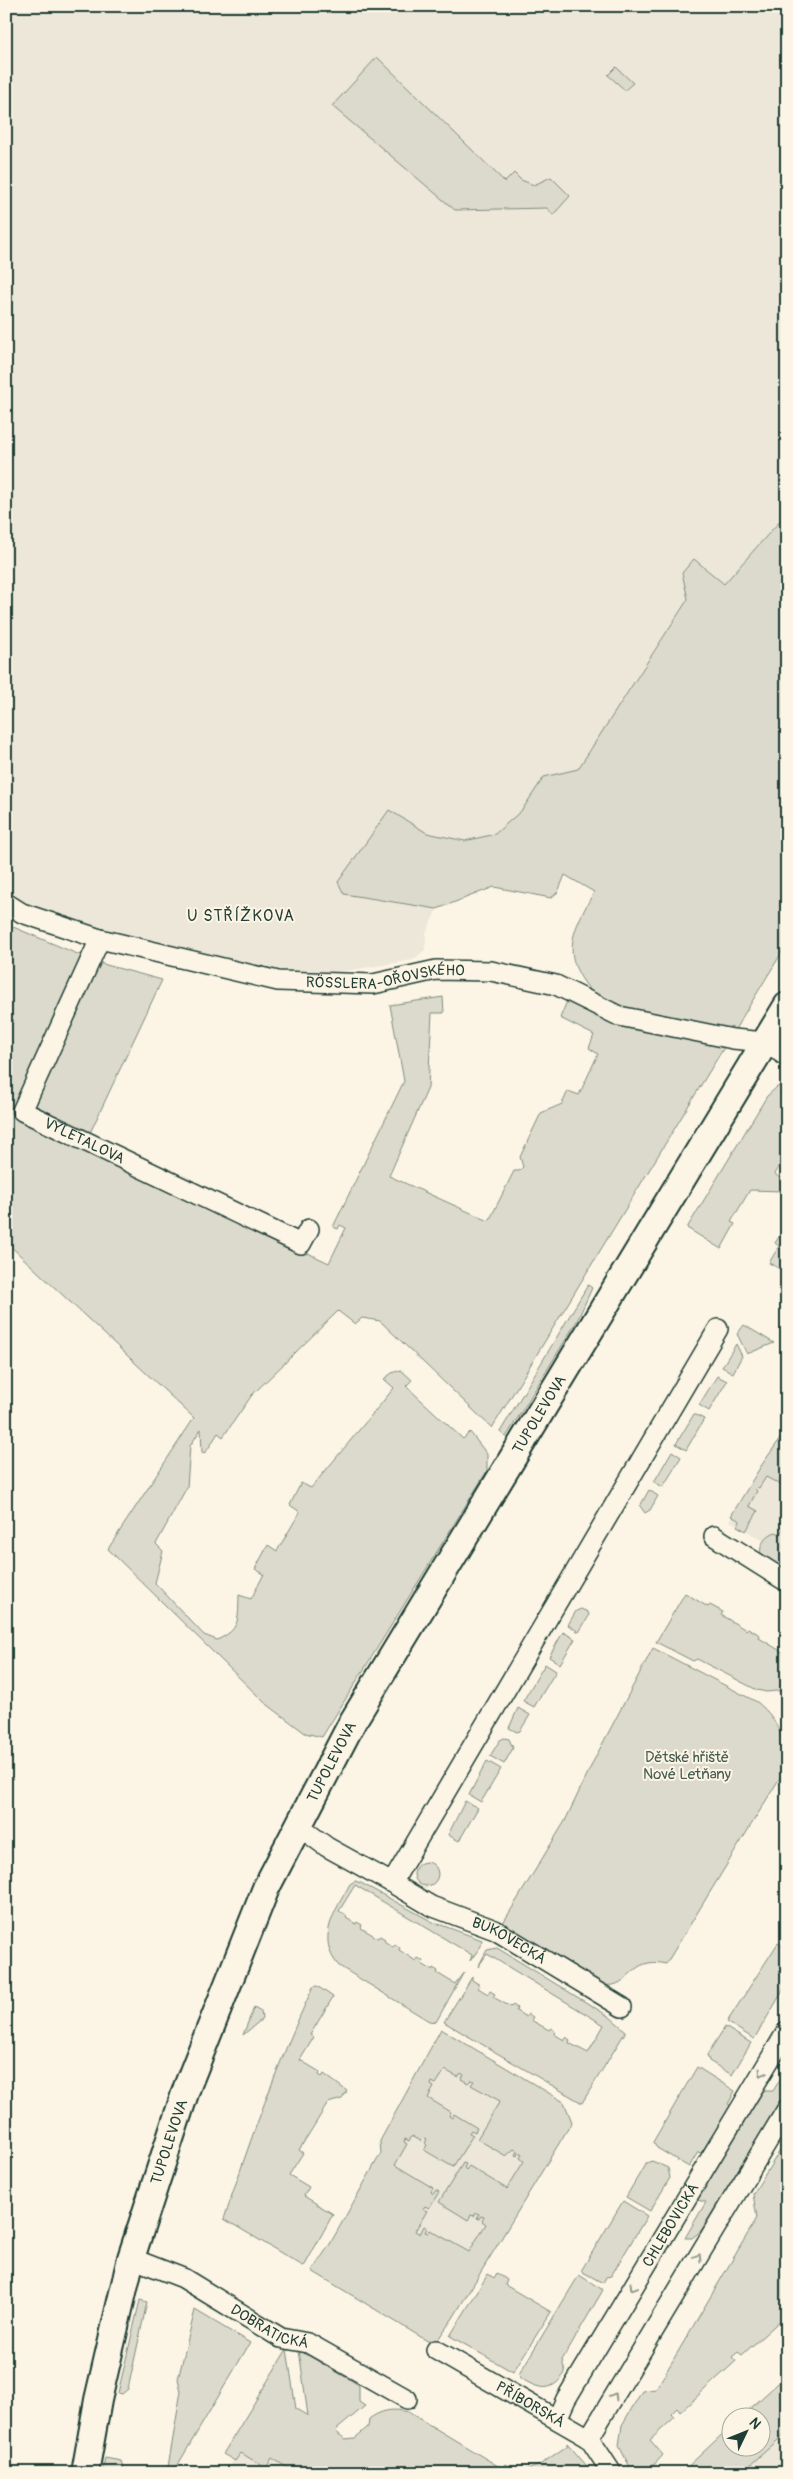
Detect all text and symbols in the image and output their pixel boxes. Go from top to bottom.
district label: U STŘÍŽKOVA [187,906,295,926]
street label: RÖSSLERA-OŘOVSKÉHO [306,960,465,994]
street label: VYLETALOVA [41,1113,128,1168]
street label: TUPOLEVOVA [508,1371,570,1457]
street label: TUPOLEVOVA [303,1718,361,1806]
park label: Dětské hřiště Nové Letňany [643,1748,732,1784]
street label: BUKOVECKÁ [469,1913,550,1968]
one-way arrow [758,2067,768,2076]
street label: TUPOLEVOVA [146,2097,192,2187]
street label: CHLEBOVICKÁ [638,2179,703,2270]
one-way arrow [692,2253,702,2262]
one-way arrow [629,2282,639,2291]
street label: DOBRATICKÁ [227,2300,310,2352]
street label: PŘÍBORSKÁ [493,2377,568,2432]
one-way arrow [608,2392,618,2401]
north arrow [720,2406,770,2456]
text: N [746,2414,765,2433]

